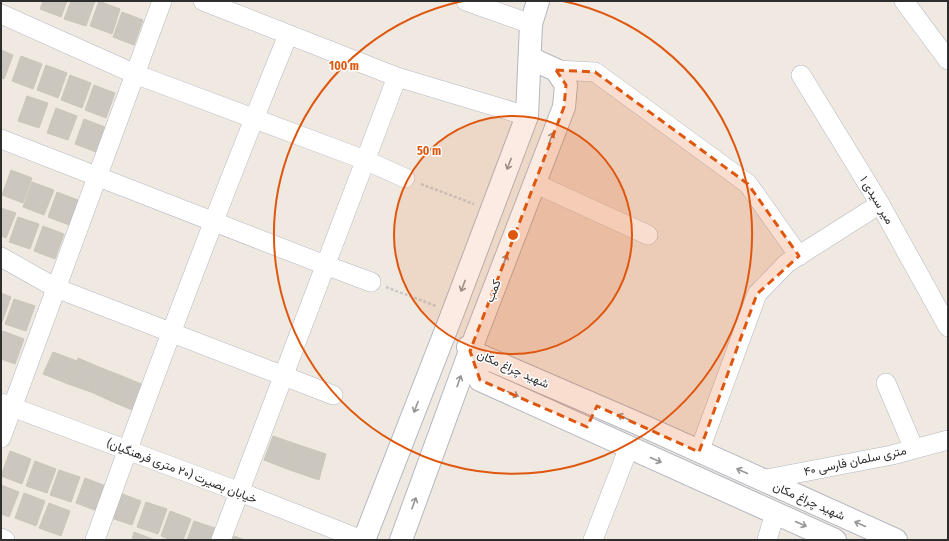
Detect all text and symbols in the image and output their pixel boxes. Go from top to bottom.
text: 100 m [329,59,359,73]
one-way arrow [548,133,556,145]
text: 50 m [417,144,441,158]
one-way arrow [504,158,512,170]
street label: میر سیدی ۱ [856,173,897,227]
centre of rings [506,228,520,242]
one-way arrow [501,254,509,266]
street label: کمب [482,278,504,304]
one-way arrow [459,279,466,292]
street label: شهید چراغ مکان [474,347,551,393]
one-way arrow [456,375,463,388]
one-way arrow [506,391,518,398]
one-way arrow [412,401,420,413]
one-way arrow [618,413,630,421]
street label: خیابان بصیرت (۲۰ متری فرهنگیان) [104,436,259,507]
street label: ۴۰ متری سلمان فارسی [802,443,908,480]
one-way arrow [650,457,662,464]
one-way arrow [736,467,748,474]
street label: شهید چراغ مکان [770,479,847,525]
one-way arrow [411,498,419,510]
one-way arrow [855,520,867,527]
one-way arrow [794,521,806,529]

